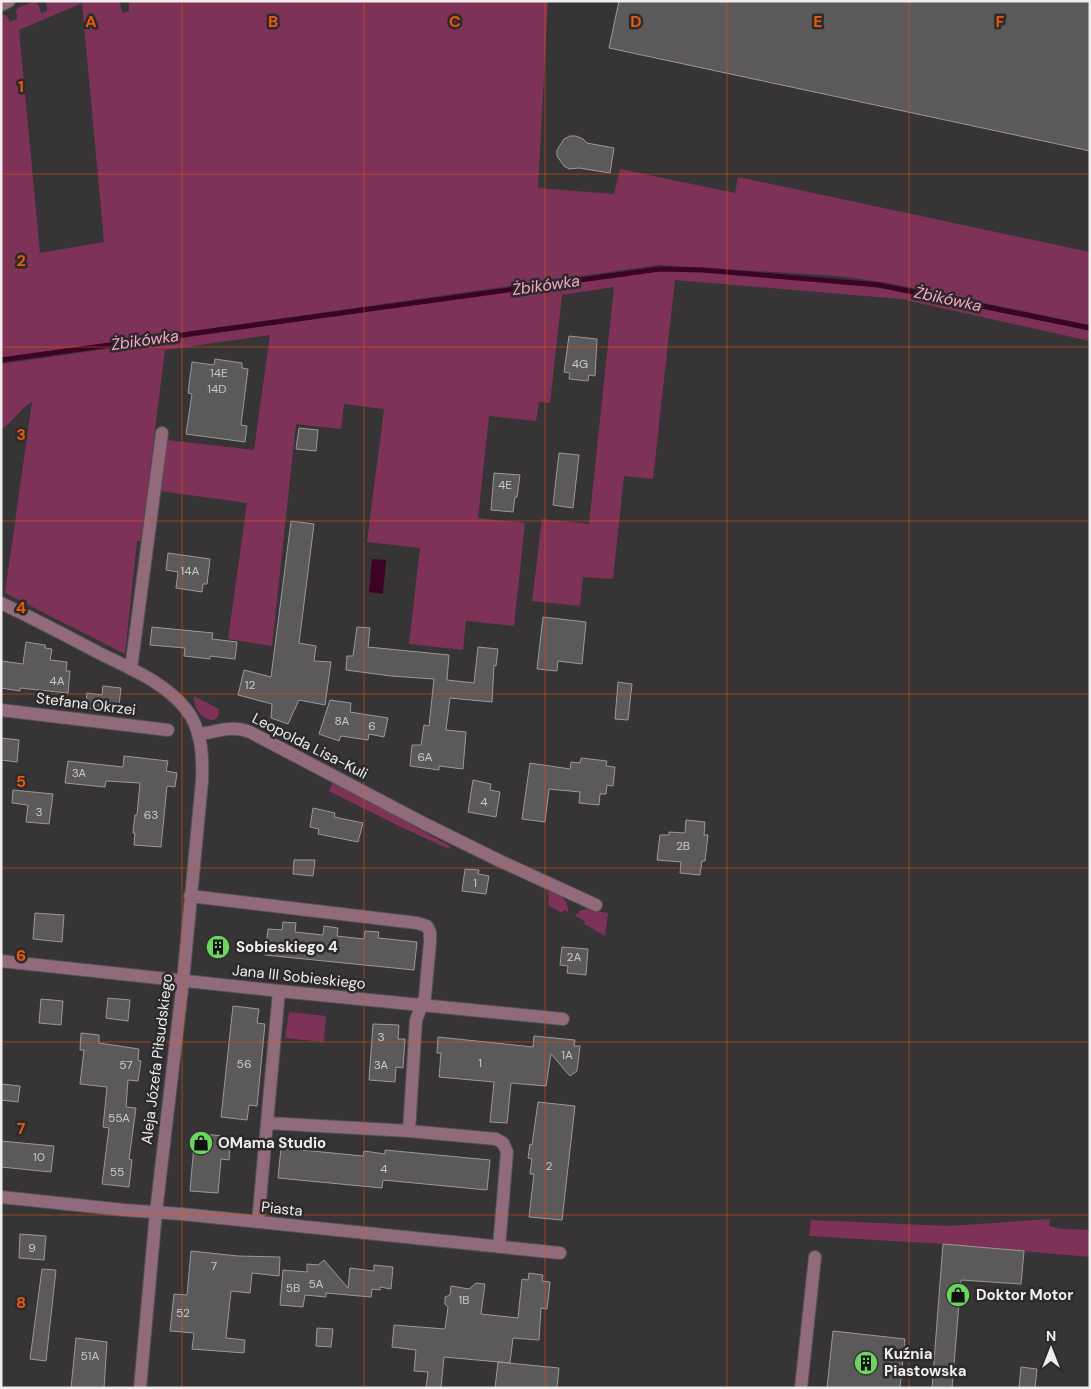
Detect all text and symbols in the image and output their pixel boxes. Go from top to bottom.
text: A [85,11,97,32]
text: B [268,11,278,32]
text: C [449,11,461,32]
text: D [630,11,642,32]
text: E [813,11,823,32]
text: F [996,11,1005,32]
text: 1 [18,76,24,97]
text: 2 [16,250,26,271]
water label: Żbikówka [511,270,581,300]
water label: Żbikówka [912,282,984,316]
water label: Żbikówka [110,325,180,355]
house number: 4G [572,356,588,372]
house number: 14E [210,365,228,381]
house number: 14D [207,381,227,397]
text: 3 [16,424,26,445]
house number: 4E [498,477,512,493]
house number: 14A [181,563,200,579]
text: 4 [16,597,26,618]
house number: 4A [49,673,65,689]
house number: 12 [245,677,255,693]
street label: Stefana Okrzei [35,688,137,720]
street label: Leopolda Lisa-Kuli [249,708,371,784]
house number: 8A [335,713,349,729]
house number: 6 [368,718,376,734]
house number: 6A [417,749,433,765]
house number: 3A [72,765,86,781]
text: 5 [16,771,26,792]
house number: 4 [480,794,488,810]
house number: 3 [35,804,43,820]
house number: 63 [144,807,158,823]
house number: 2B [676,838,690,854]
house number: 1 [473,875,477,891]
building icon: Sobieskiego 4 [205,934,231,960]
place label: Sobieskiego 4 [236,937,338,957]
text: 6 [16,945,26,966]
house number: 2A [567,949,581,965]
street label: Jana III Sobieskiego [231,960,367,994]
street label: Aleja Józefa Piłsudskiego [137,972,177,1146]
house number: 3 [377,1029,385,1045]
house number: 1A [561,1047,573,1063]
house number: 1 [478,1055,482,1071]
house number: 56 [237,1056,251,1072]
house number: 57 [119,1057,133,1073]
house number: 3A [374,1057,388,1073]
house number: 55A [108,1110,130,1126]
text: 7 [17,1118,26,1139]
shop icon: OMama Studio [188,1130,214,1156]
place label: OMama Studio [218,1133,326,1153]
house number: 10 [33,1149,45,1165]
house number: 2 [546,1158,553,1174]
house number: 4 [380,1161,388,1177]
house number: 55 [110,1164,124,1180]
street label: Piasta [260,1197,304,1221]
house number: 9 [28,1240,36,1256]
house number: 7 [211,1258,217,1274]
house number: 5A [309,1276,323,1292]
house number: 5B [286,1280,300,1296]
shop icon: Doktor Motor [945,1282,971,1308]
place label: Doktor Motor [976,1285,1073,1305]
text: 8 [16,1292,26,1313]
house number: 1B [459,1292,469,1308]
house number: 52 [176,1305,190,1321]
north arrow [1026,1324,1076,1374]
text: N [1046,1327,1056,1345]
place label: Kuźnia Piastowska [884,1344,967,1381]
house number: 51A [80,1348,100,1364]
building icon: Kuźnia Piastowska [853,1350,879,1376]

